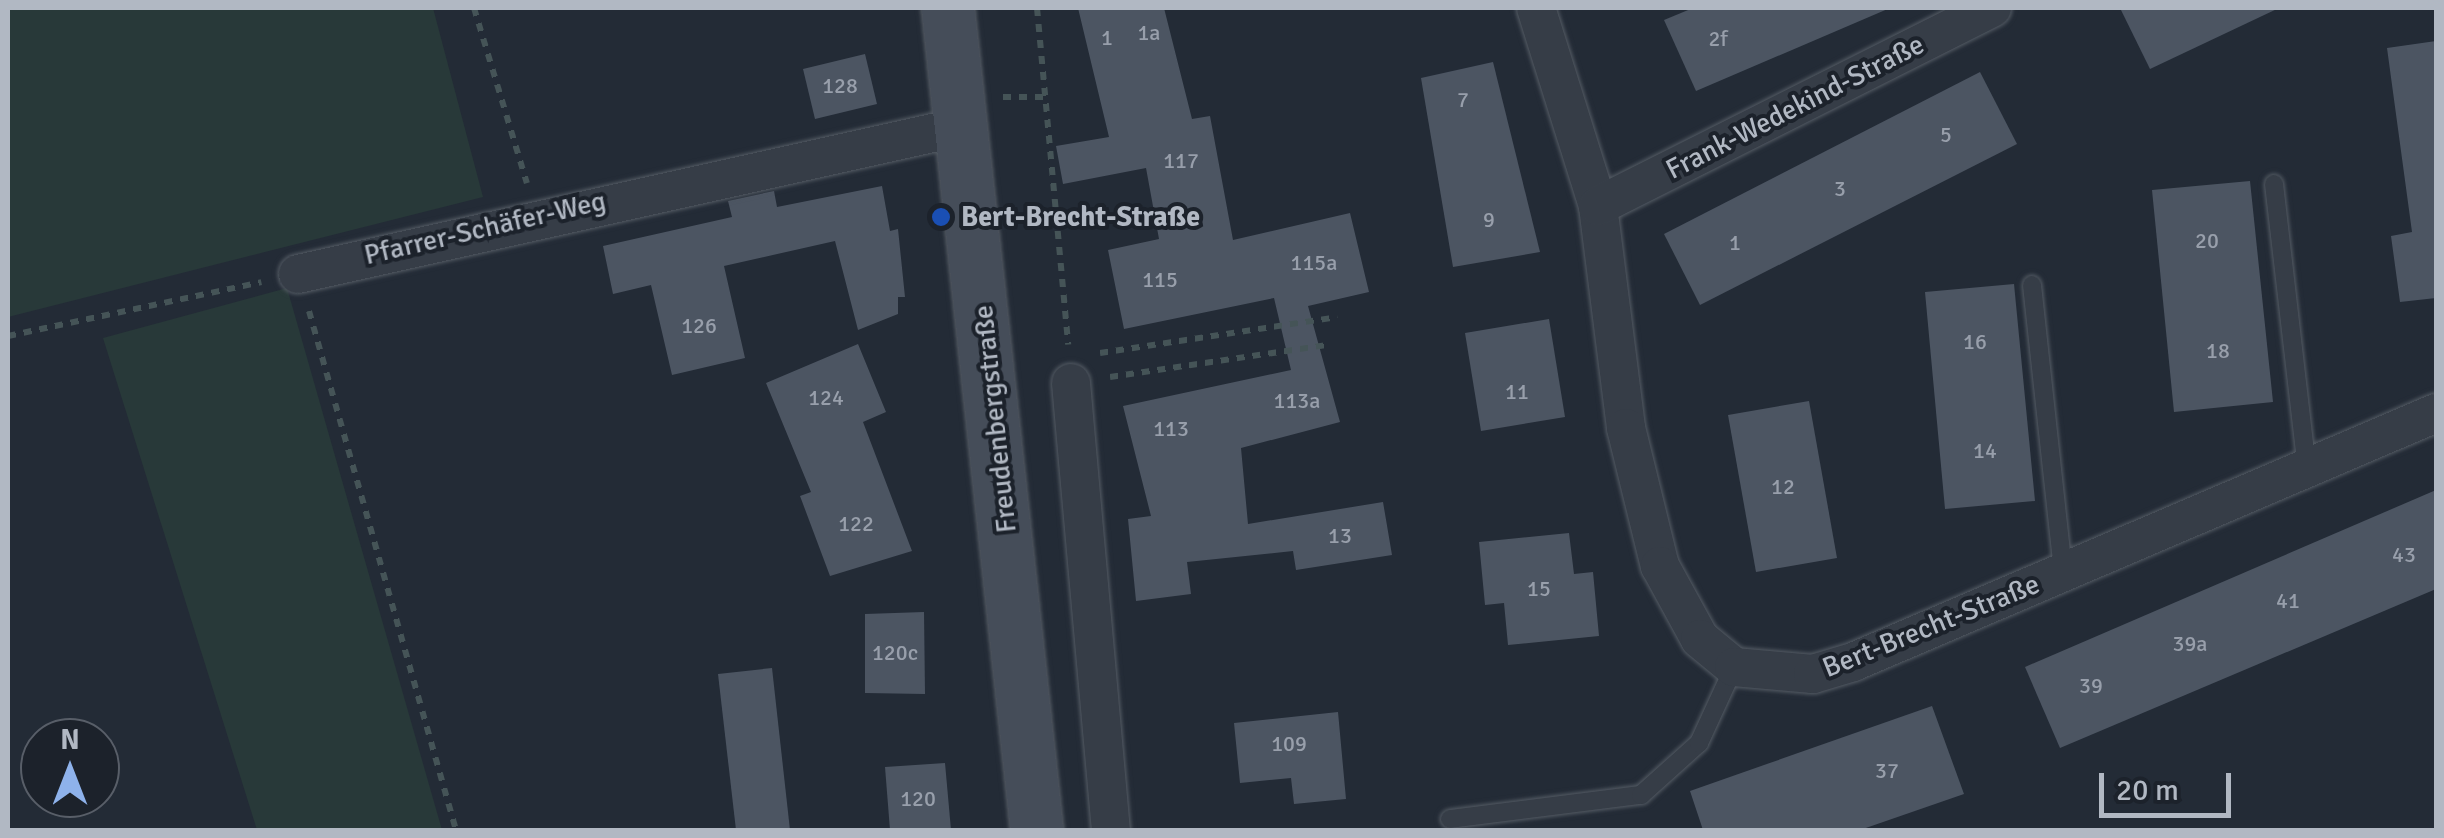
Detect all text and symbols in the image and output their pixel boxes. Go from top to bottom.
house number: 1a [1137,20,1161,46]
house number: 1 [1101,25,1113,51]
house number: 2f [1708,26,1728,52]
street label: Frank-Wedekind-Straße [1660,27,1930,187]
house number: 128 [822,73,858,99]
house number: 7 [1457,87,1469,113]
house number: 5 [1940,122,1952,148]
house number: 117 [1163,148,1199,174]
house number: 3 [1834,176,1846,202]
street label: Pfarrer-Schäfer-Weg [361,184,609,272]
place label: Bert-Brecht-Straße [961,200,1200,234]
marker: Bert-Brecht-Straße [930,206,952,228]
house number: 9 [1483,207,1495,233]
house number: 20 [2195,228,2219,254]
house number: 1 [1729,230,1741,256]
house number: 115a [1291,250,1337,276]
house number: 115 [1142,267,1178,293]
street label: Freudenbergstraße [966,304,1024,534]
house number: 126 [681,313,717,339]
house number: 16 [1963,329,1987,355]
house number: 18 [2206,338,2230,364]
house number: 11 [1505,379,1529,405]
house number: 124 [808,385,844,411]
house number: 113a [1274,388,1320,414]
house number: 113 [1153,416,1189,442]
house number: 14 [1973,438,1997,464]
house number: 12 [1771,474,1795,500]
house number: 122 [838,511,874,537]
house number: 13 [1328,523,1352,549]
house number: 43 [2392,542,2416,568]
street label: Bert-Brecht-Straße [1818,567,2044,685]
house number: 15 [1527,576,1551,602]
house number: 41 [2276,588,2300,614]
house number: 39a [2173,631,2207,657]
house number: 120c [872,640,918,666]
house number: 39 [2079,673,2103,699]
north arrow [20,718,120,818]
text: N [60,723,80,757]
house number: 109 [1271,731,1307,757]
scale bar [2104,753,2236,815]
house number: 37 [1875,758,1899,784]
text: 20 m [2116,772,2179,809]
house number: 120 [900,786,936,812]

